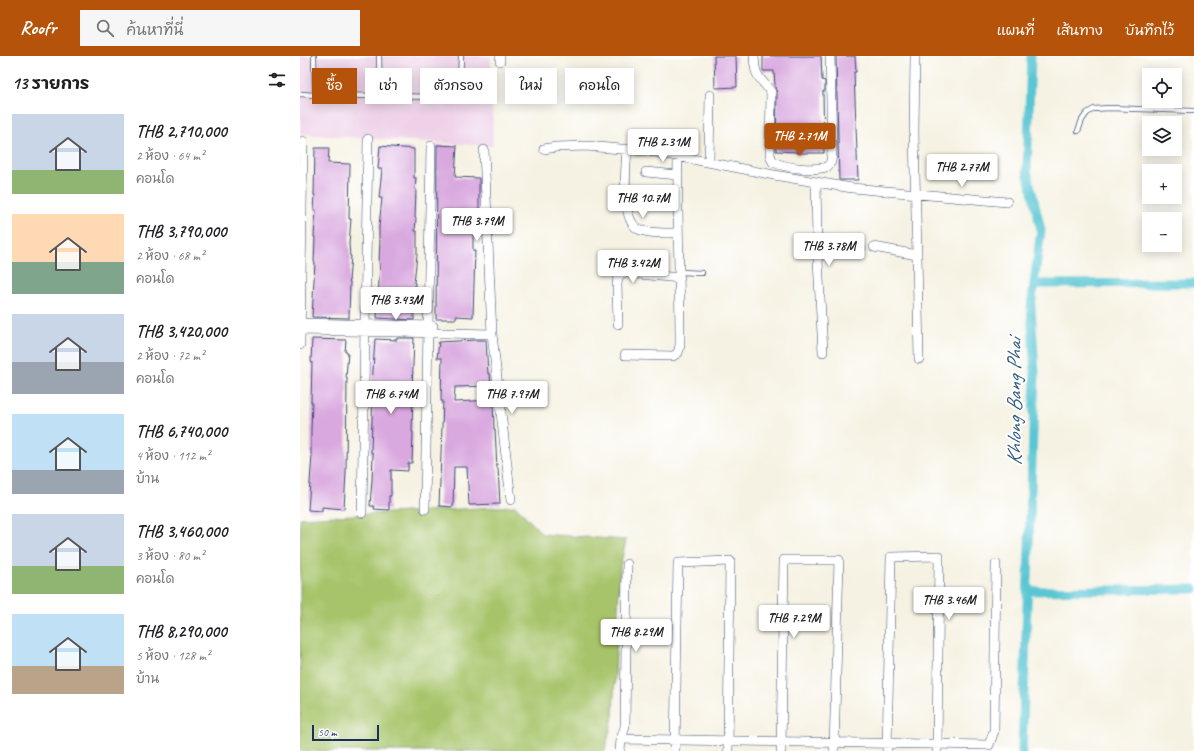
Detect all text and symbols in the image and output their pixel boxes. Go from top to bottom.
search box [80,10,360,46]
text: Roofr [20,16,56,40]
icon: search [94,17,116,39]
text: ค้นหาที่นี่ [126,21,183,40]
text: แผนที่ [997,22,1034,39]
text: เส้นทาง [1056,22,1103,39]
text: บันทึกไว้ [1125,22,1174,39]
chip: ซื้อ [312,68,357,104]
chip: เช่า [365,68,412,104]
chip: ตัวกรอง [420,68,497,104]
chip: ใหม่ [505,68,557,104]
chip: คอนโด [565,68,634,104]
map controls [1142,68,1182,252]
button: locate [1142,68,1182,108]
icon: filters [266,69,288,91]
text: 13 รายการ [12,73,89,94]
button: layers [1142,116,1182,156]
text: THB 2,710,000 [136,121,227,142]
pin: THB 2.71M [754,123,846,157]
text: THB 2.71M [774,128,826,144]
pin: THB 2.31M [617,129,709,163]
icon: home [44,130,92,178]
text: THB 2.31M [637,134,689,150]
text: 2 ห้อง · 64 m² [136,148,204,164]
pin: THB 2.77M [916,154,1008,188]
text: THB 2.77M [936,159,988,175]
button: + [1142,164,1182,204]
text: คอนโด [136,171,174,187]
pin: THB 10.7M [597,185,689,219]
text: THB 10.7M [617,190,669,206]
pin: THB 3.79M [431,208,523,242]
button: − [1142,212,1182,252]
text: THB 3.79M [451,213,503,229]
text: THB 3,790,000 [136,221,227,242]
icon: home [44,230,92,278]
pin: THB 3.78M [783,233,875,267]
text: THB 3.78M [803,238,855,254]
text: 2 ห้อง · 68 m² [136,248,204,264]
pin: THB 3.42M [587,250,679,284]
text: THB 3.42M [607,255,659,271]
text: คอนโด [136,271,174,287]
pin: THB 3.43M [350,287,442,321]
text: THB 3.43M [370,292,422,308]
text: THB 3,420,000 [136,321,227,342]
icon: home [44,330,92,378]
water label: Khlong Bang Phai [1001,333,1027,465]
text: 2 ห้อง · 72 m² [136,348,204,364]
text: คอนโด [136,371,174,387]
pin: THB 6.74M [345,381,437,415]
pin: THB 7.97M [466,381,558,415]
text: THB 6.74M [364,386,418,402]
text: THB 7.97M [486,386,538,402]
text: THB 6,740,000 [136,421,227,442]
icon: home [44,430,92,478]
text: 4 ห้อง · 112 m² [136,448,210,464]
text: บ้าน [136,471,159,487]
text: THB 3,460,000 [136,521,227,542]
icon: home [44,530,92,578]
text: 3 ห้อง · 80 m² [136,548,204,564]
text: คอนโด [136,571,174,587]
pin: THB 3.46M [903,587,995,621]
text: THB 3.46M [922,592,976,608]
pin: THB 7.29M [748,605,840,639]
text: THB 7.29M [768,610,820,626]
pin: THB 8.29M [590,619,682,653]
text: THB 8,290,000 [136,621,227,642]
text: THB 8.29M [610,624,662,640]
icon: home [44,630,92,678]
text: 5 ห้อง · 128 m² [136,648,210,664]
text: บ้าน [136,671,159,687]
scale bar [312,723,379,742]
text: 50 m [318,725,337,739]

